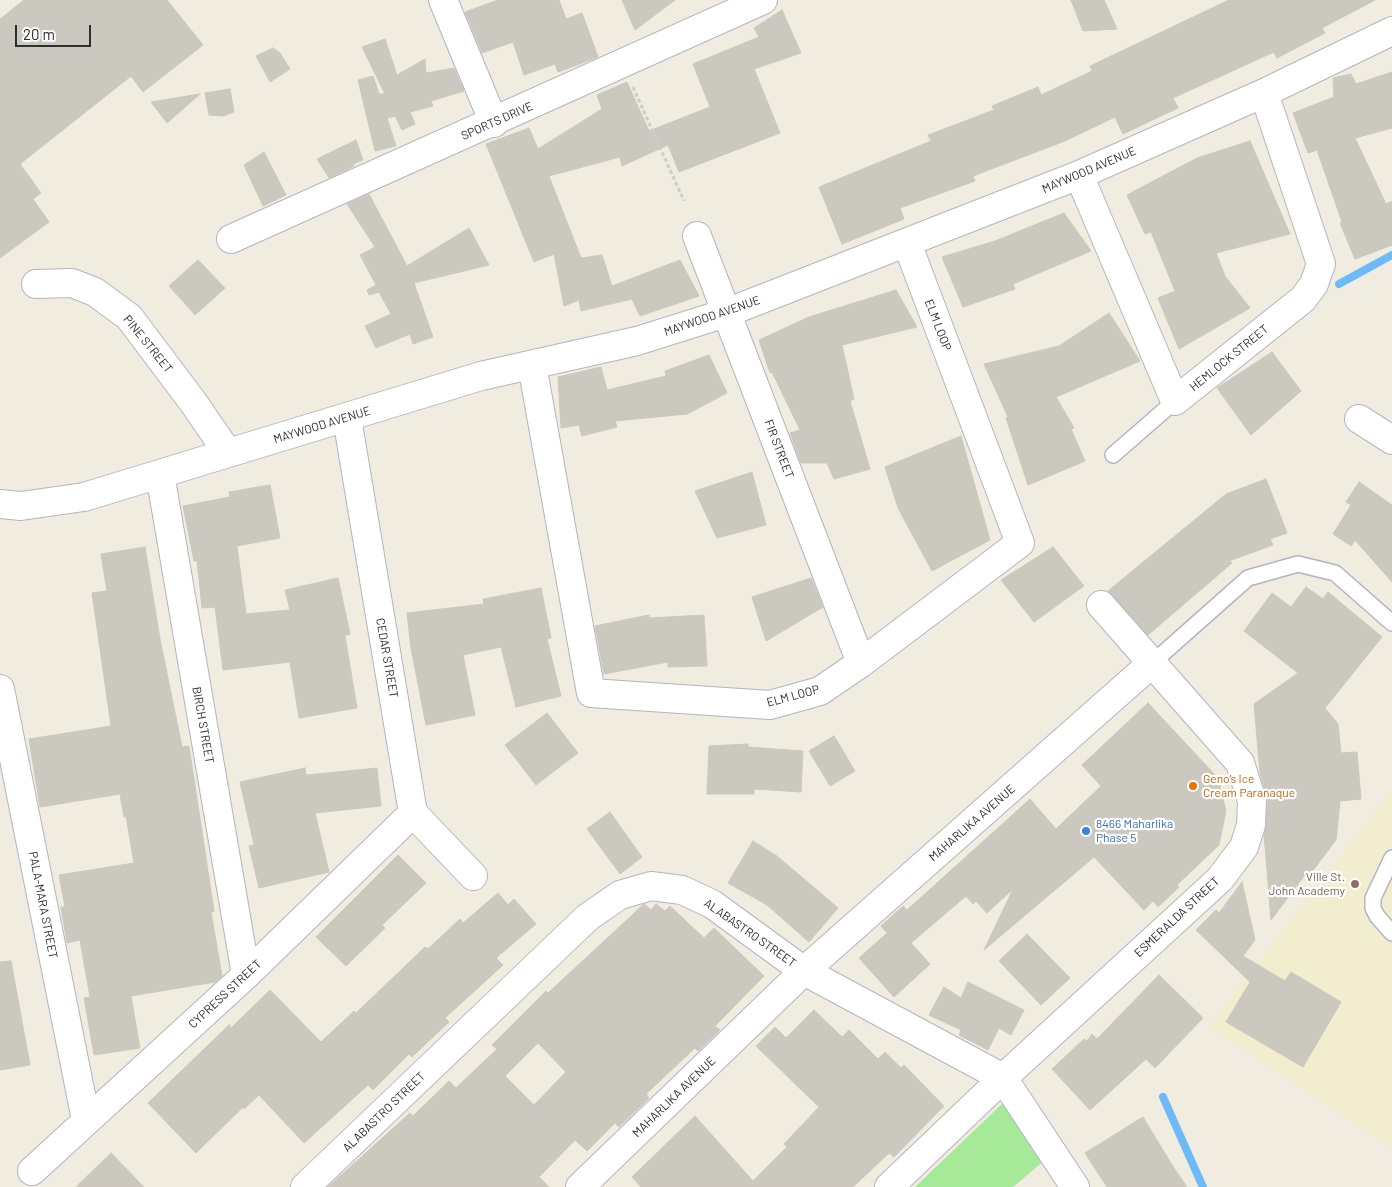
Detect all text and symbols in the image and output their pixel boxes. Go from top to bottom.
scale bar [18,15,94,47]
text: 20 m [23,25,55,43]
street label: SPORTS DRIVE [459,99,535,143]
street label: MAYWOOD AVENUE [1040,144,1138,196]
street label: MAYWOOD AVENUE [662,293,762,339]
street label: ELM LOOP [922,297,954,353]
street label: PINE STREET [120,312,176,376]
street label: HEMLOCK STREET [1187,322,1271,394]
street label: MAYWOOD AVENUE [272,403,372,447]
street label: FIR STREET [761,418,797,480]
street label: CEDAR STREET [373,617,401,699]
street label: ELM LOOP [765,682,821,710]
street label: BIRCH STREET [189,685,217,765]
place label: Geno’s Ice Cream Paranaque [1203,772,1295,800]
marker: Geno’s Ice Cream Paranaque [1187,780,1199,792]
street label: MAHARLIKA AVENUE [926,782,1018,864]
place label: 8466 Maharlika Phase 5 [1096,817,1173,845]
marker: 8466 Maharlika Phase 5 [1080,825,1092,837]
street label: PALA-MARA STREET [26,850,60,960]
place label: Ville St. John Academy [1268,870,1345,898]
street label: ESMERALDA STREET [1131,874,1223,960]
marker: Ville St. John Academy [1349,878,1361,890]
street label: ALABASTRO STREET [701,896,799,970]
street label: CYPRESS STREET [186,957,264,1031]
street label: MAHARLIKA AVENUE [630,1054,718,1140]
street label: ALABASTRO STREET [340,1069,428,1155]

